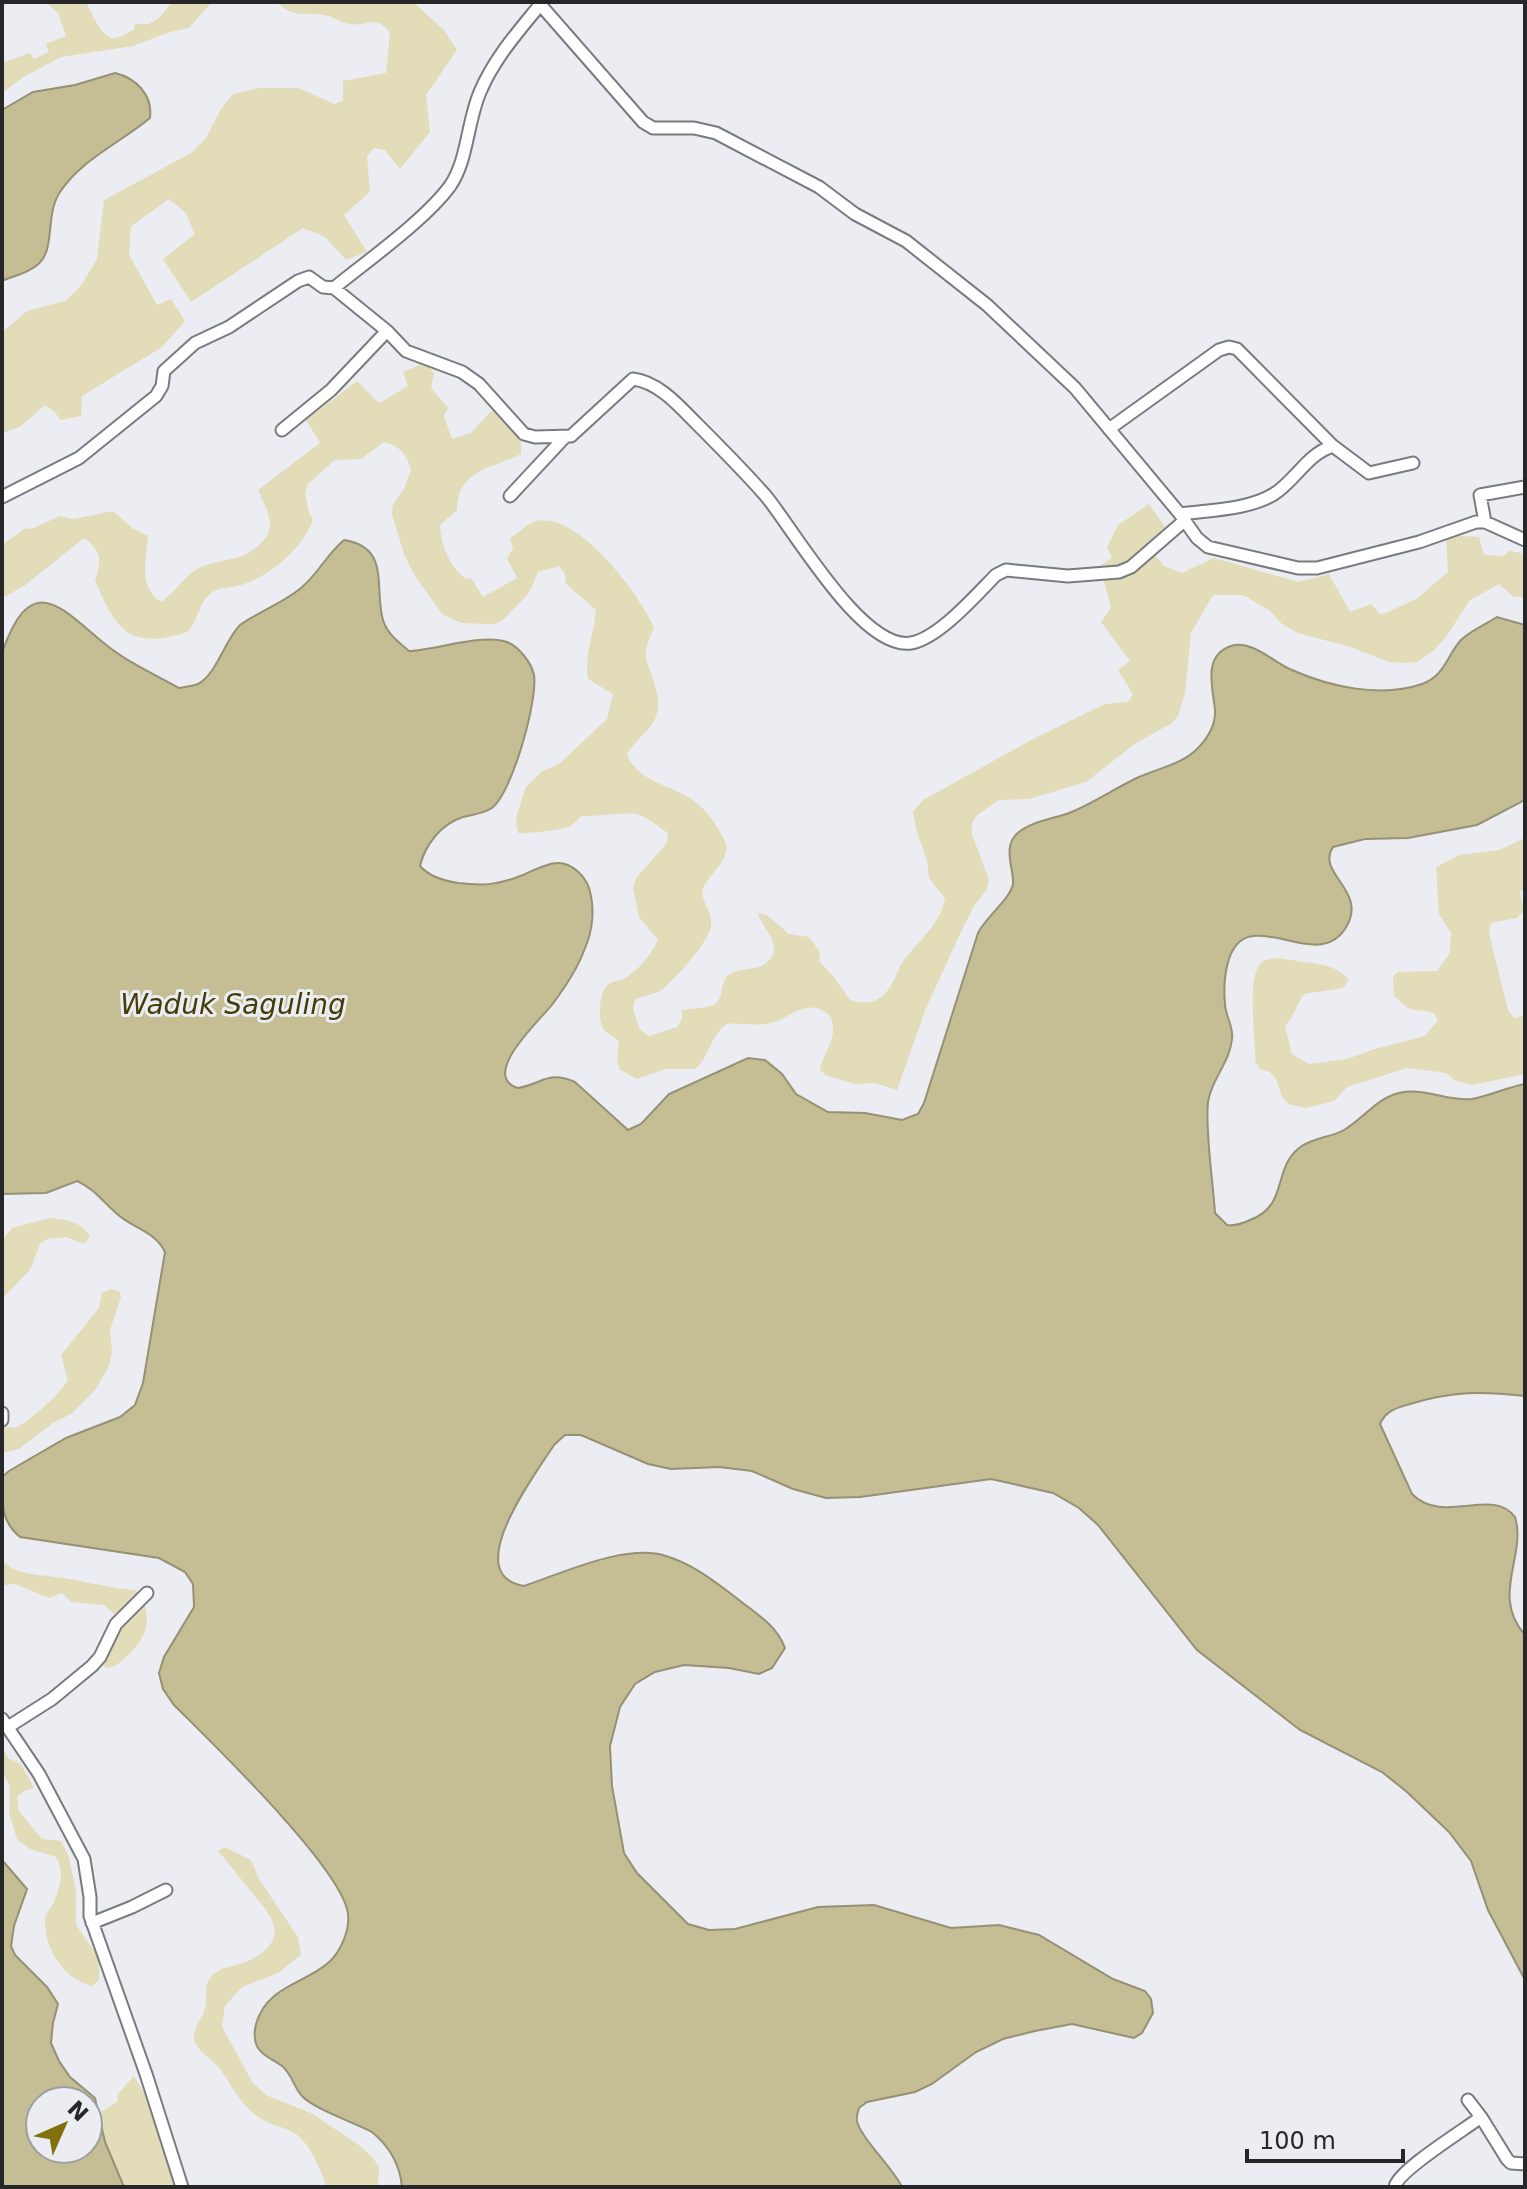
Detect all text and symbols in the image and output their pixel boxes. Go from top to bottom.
water label: Waduk Saguling [120,988,346,1021]
north arrow [24,2085,104,2165]
text: N [62,2096,93,2127]
scale bar [1247,2113,1403,2163]
text: 100 m [1259,2127,1336,2155]

